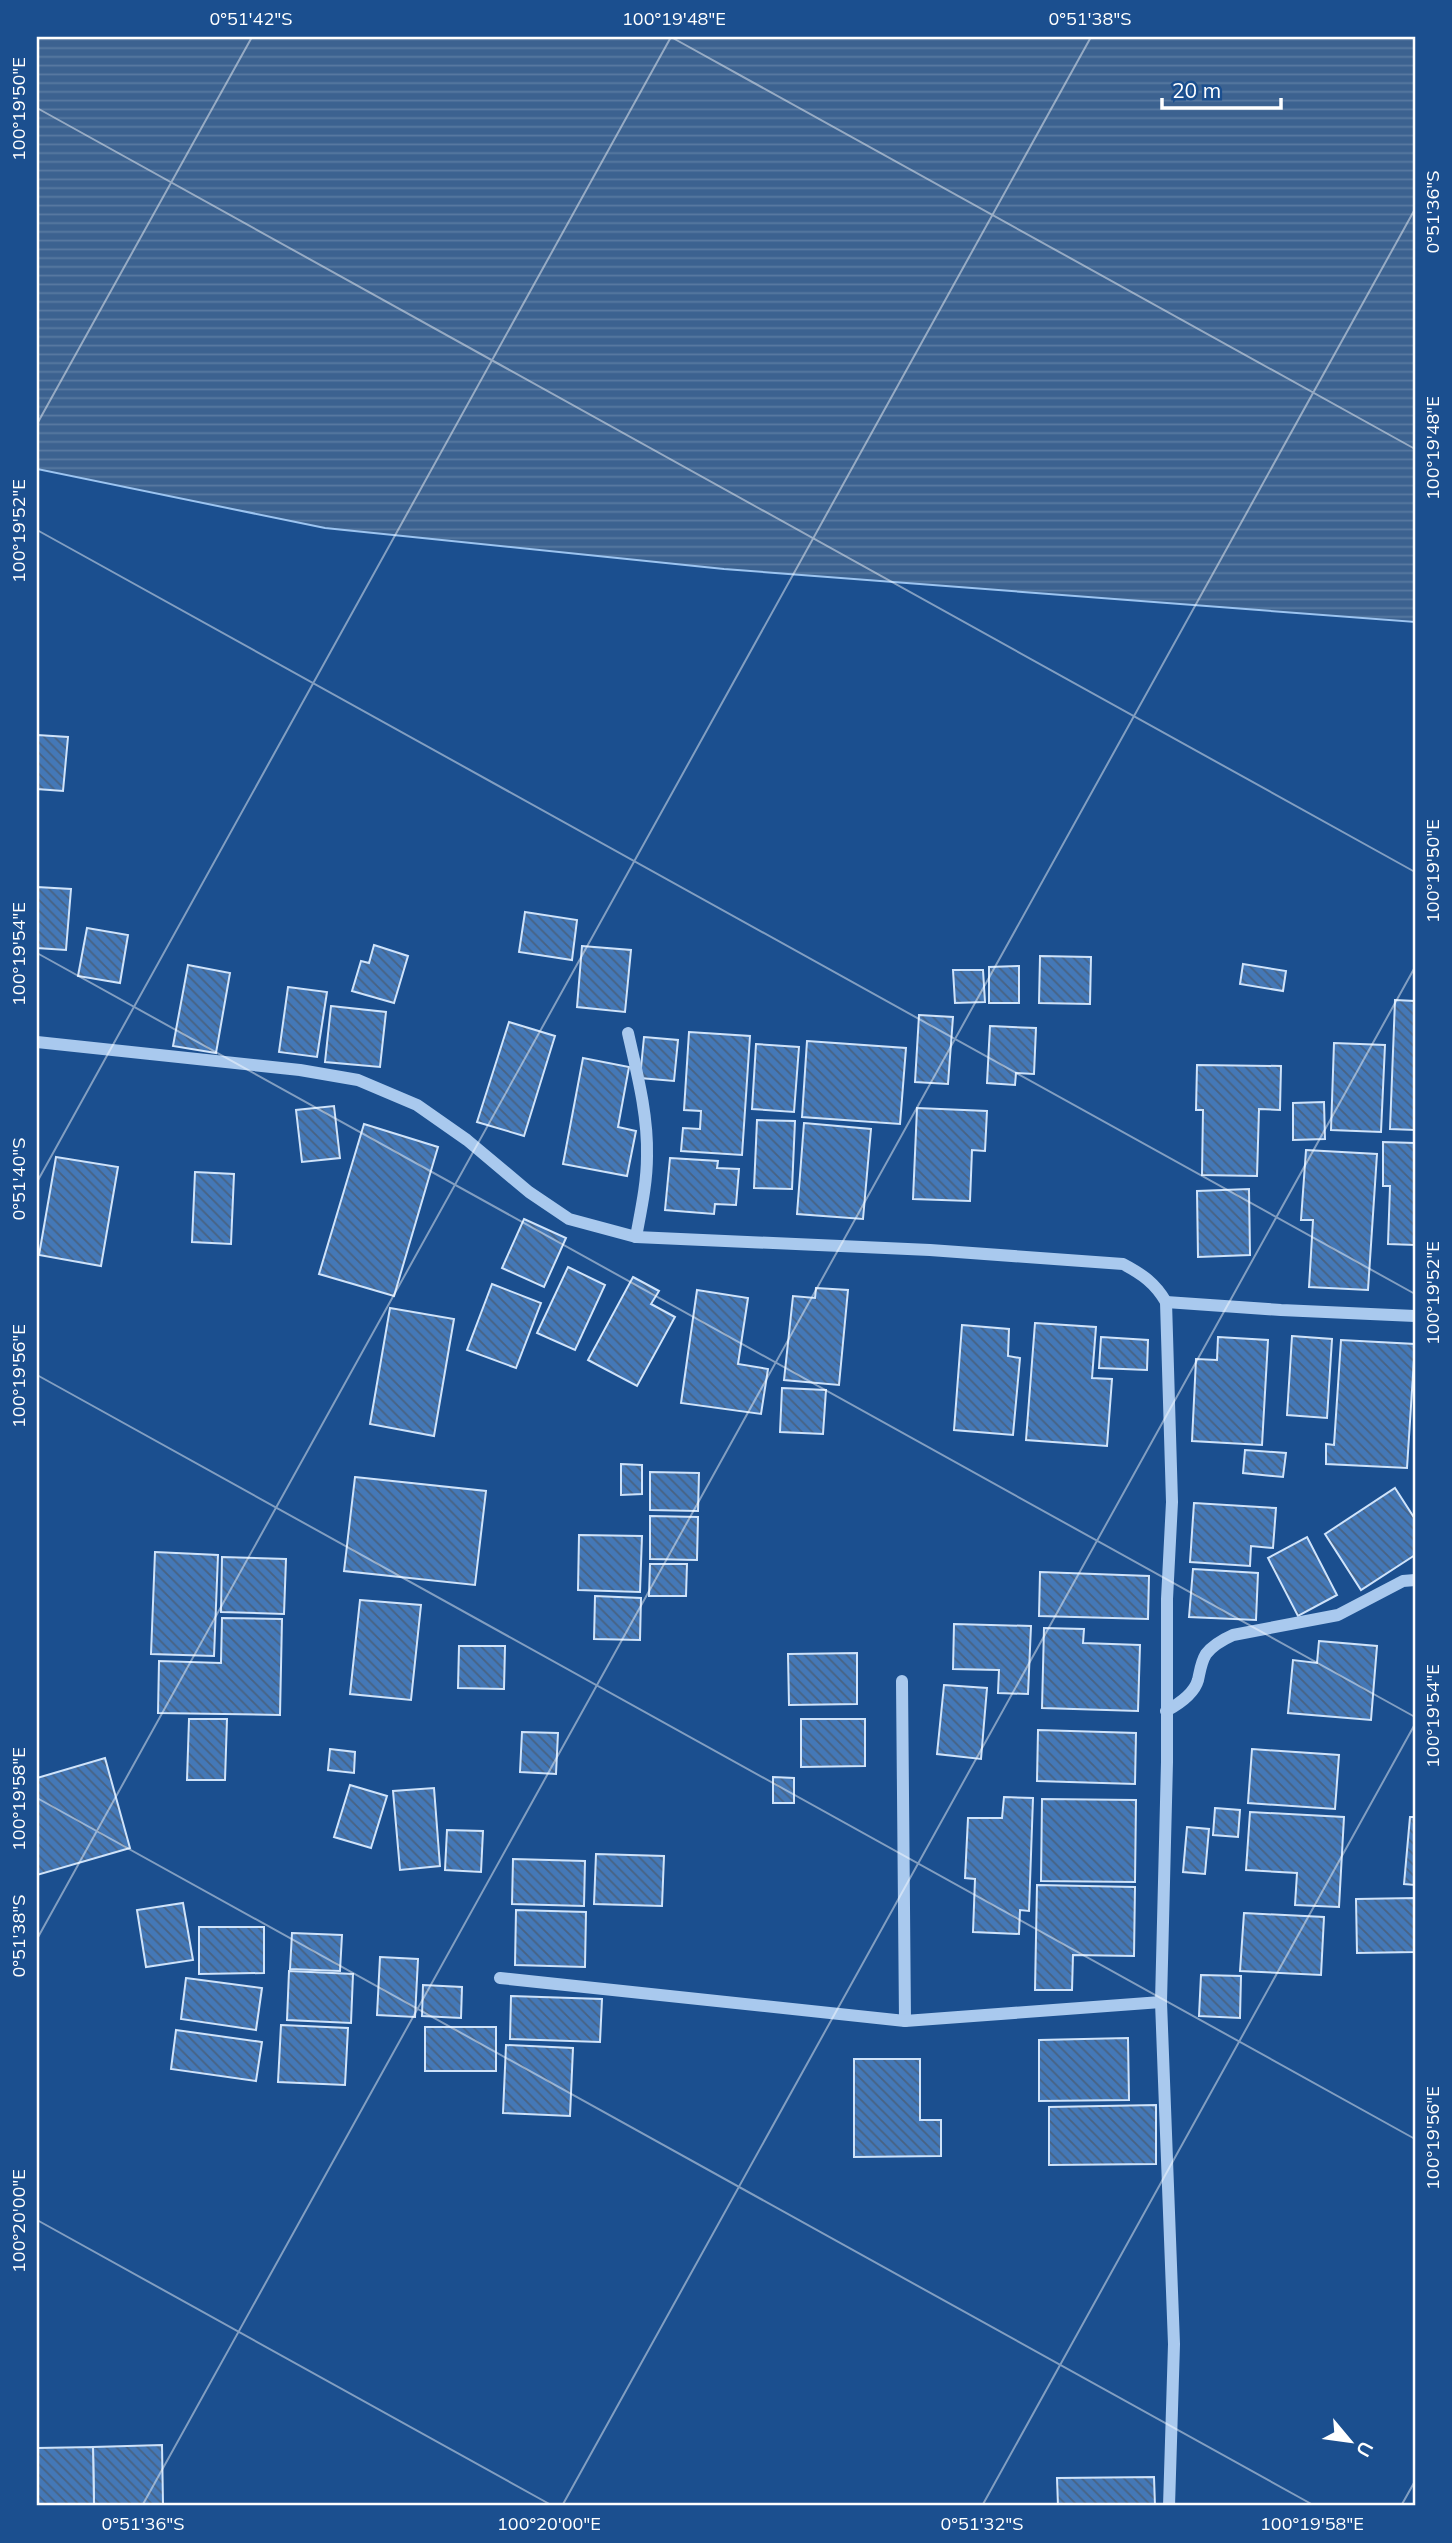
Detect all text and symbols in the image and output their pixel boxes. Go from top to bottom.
text: 0°51'42"S [210,7,292,30]
text: 100°19'48"E [622,7,726,30]
text: 0°51'38"S [1049,7,1131,30]
text: 100°19'50"E [7,57,30,161]
scale bar [1162,66,1280,110]
text: 20 m [1172,77,1221,103]
text: 0°51'36"S [1421,171,1444,253]
text: 100°19'48"E [1421,396,1444,500]
text: 100°19'52"E [7,479,30,583]
text: 100°19'50"E [1421,819,1444,923]
text: 100°19'54"E [7,902,30,1006]
text: 0°51'40"S [7,1138,30,1220]
text: 100°19'52"E [1421,1241,1444,1345]
text: 100°19'56"E [7,1324,30,1428]
text: 100°19'54"E [1421,1664,1444,1768]
text: 100°19'58"E [7,1747,30,1851]
text: 0°51'38"S [7,1895,30,1977]
text: 100°19'56"E [1421,2086,1444,2190]
text: 100°20'00"E [7,2169,30,2273]
north arrow [1316,2406,1386,2476]
text: U [1351,2437,1379,2461]
text: 0°51'36"S [102,2512,184,2535]
text: 100°20'00"E [497,2512,601,2535]
text: 0°51'32"S [941,2512,1023,2535]
text: 100°19'58"E [1260,2512,1364,2535]

